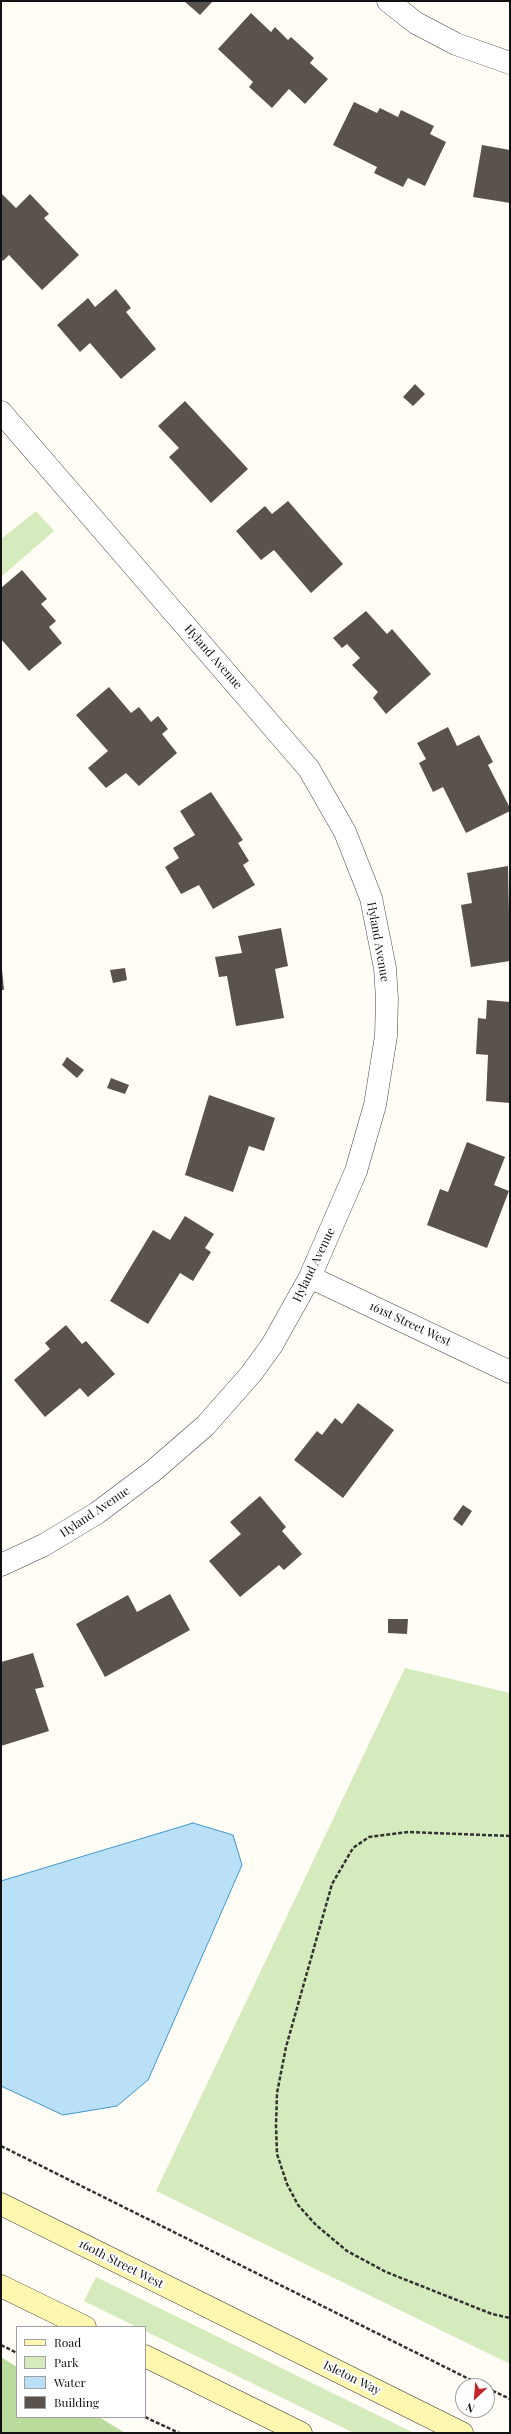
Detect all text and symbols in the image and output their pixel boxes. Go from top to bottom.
street label: Hyland Avenue [181,622,245,692]
street label: Hyland Avenue [364,901,392,983]
street label: Hyland Avenue [290,1226,338,1304]
street label: 161st Street West [367,1299,453,1349]
street label: Hyland Avenue [57,1483,133,1541]
street label: 160th Street West [76,2236,166,2292]
legend [16,2326,146,2418]
text: Road [54,2334,81,2350]
text: Park [54,2354,79,2370]
street label: Isleton Way [321,2358,383,2398]
text: Water [54,2374,86,2390]
north arrow [455,2378,495,2418]
text: Building [54,2394,99,2410]
text: N [463,2400,477,2417]

